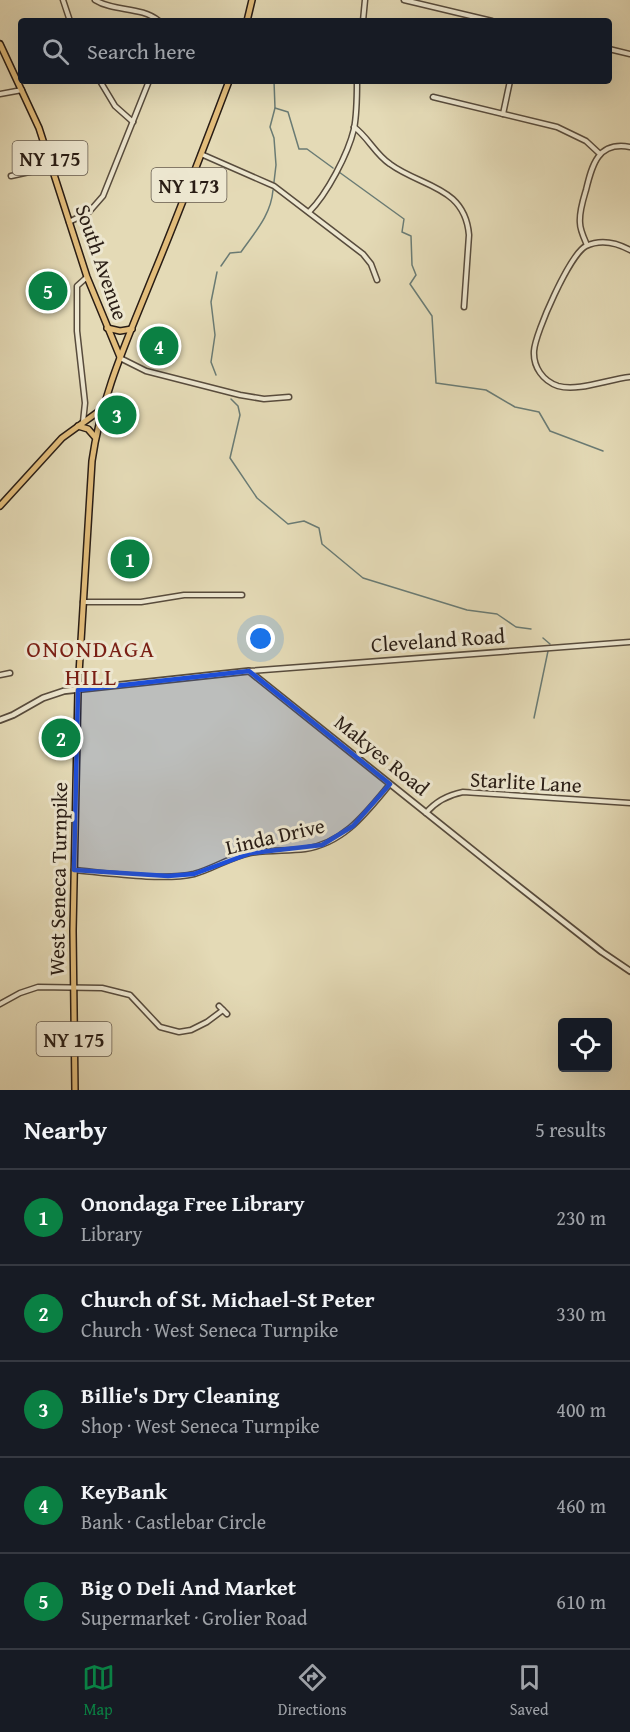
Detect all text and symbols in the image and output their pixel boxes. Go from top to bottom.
search box [18,18,612,84]
icon: search [39,35,72,68]
text: Search here [87,35,196,67]
road number: NY 175 [13,141,88,175]
road number: NY 173 [152,168,226,202]
street label: South Avenue [68,200,136,324]
pin: 5 [28,268,68,314]
pin: 4 [140,324,178,368]
pin: 3 [98,392,136,438]
pin: 1 [110,536,150,582]
street label: Cleveland Road [370,620,507,660]
your location [246,624,275,653]
district label: ONONDAGA HILL [26,631,156,694]
street label: Makyes Road [328,707,437,804]
pin: 2 [42,716,80,760]
street label: Starlite Lane [469,764,583,800]
street label: West Seneca Turnpike [41,782,75,976]
street label: Linda Drive [222,810,328,862]
map controls [558,1018,612,1072]
button: locate [558,1018,612,1072]
road number: NY 175 [36,1022,112,1056]
text: Nearby [24,1110,107,1149]
text: 5 results [535,1115,606,1144]
text: Onondaga Free Library [81,1187,305,1219]
text: 1 [38,1203,49,1232]
text: 230 m [556,1203,606,1232]
text: Library [81,1219,142,1248]
text: Church of St. Michael-St Peter [81,1283,375,1315]
text: 2 [38,1299,49,1328]
text: 330 m [556,1299,606,1328]
text: Church · West Seneca Turnpike [81,1315,338,1344]
text: Billie's Dry Cleaning [81,1379,279,1411]
text: 3 [38,1395,49,1424]
text: 400 m [556,1395,606,1424]
text: Shop · West Seneca Turnpike [81,1411,320,1440]
text: KeyBank [81,1475,167,1507]
text: 4 [38,1491,49,1520]
text: 460 m [556,1491,606,1520]
text: Bank · Castlebar Circle [81,1507,266,1536]
text: Big O Deli And Market [81,1571,296,1603]
text: 5 [38,1587,49,1616]
text: 610 m [556,1587,606,1616]
text: Supermarket · Grolier Road [81,1603,307,1632]
tab: Map [82,1661,115,1721]
tab: Directions [278,1661,347,1721]
tab: Saved [510,1661,548,1721]

